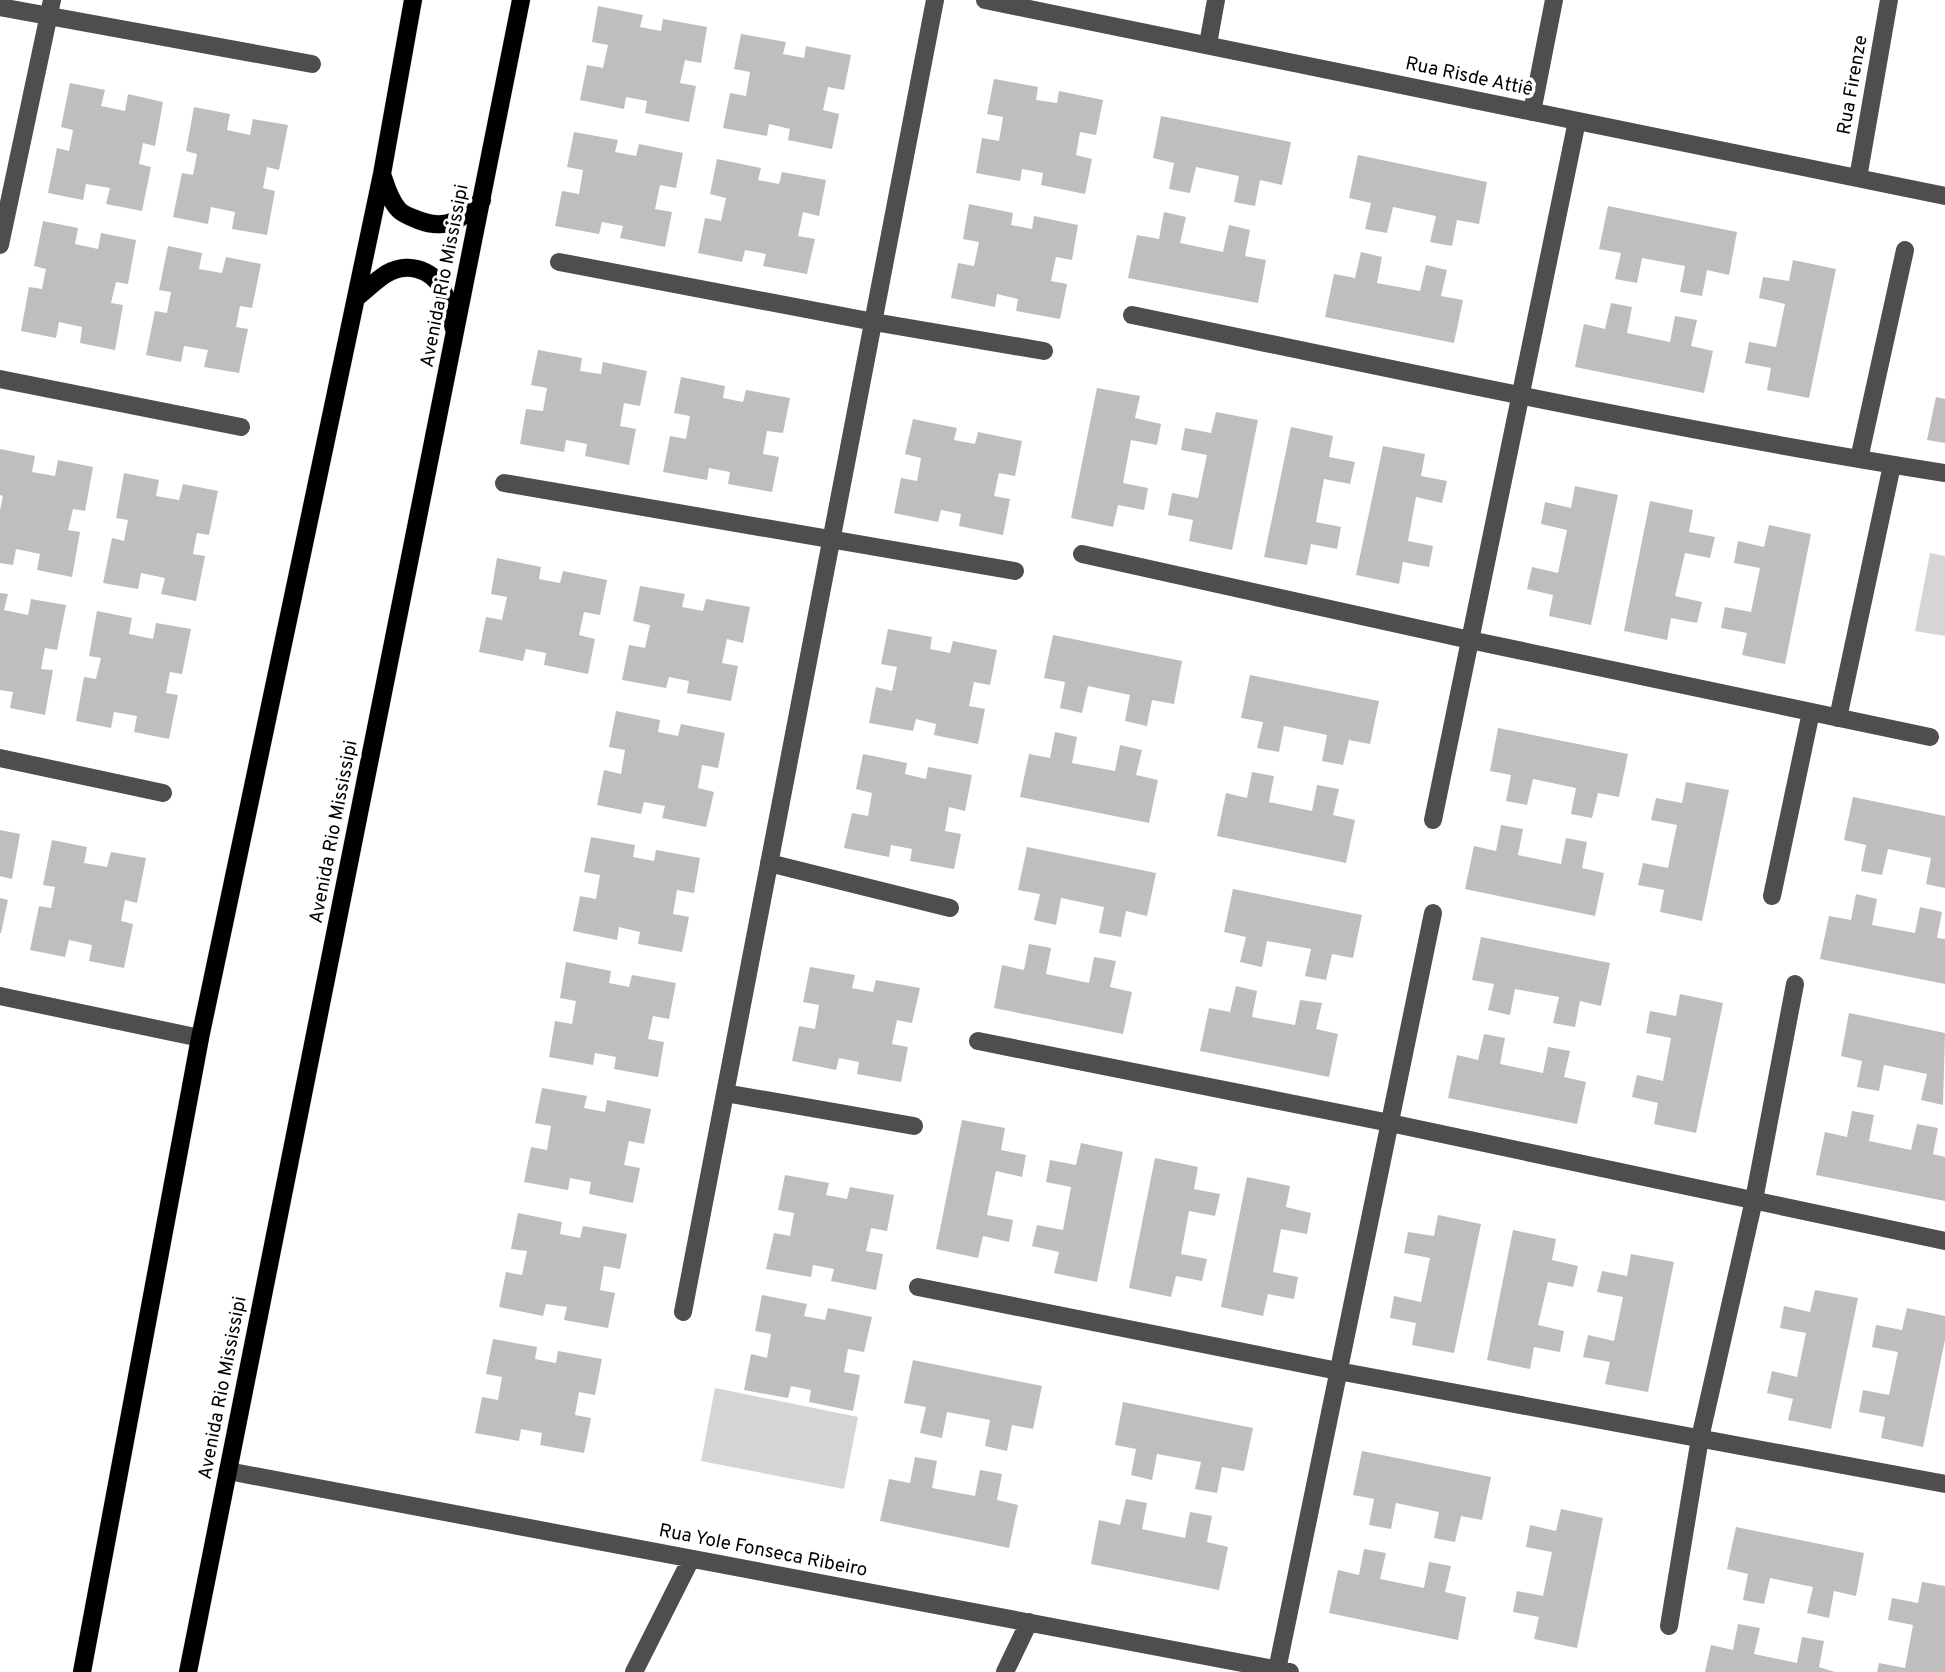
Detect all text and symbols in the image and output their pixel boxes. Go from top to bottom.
street label: Rua Firenze [1832,33,1874,137]
street label: Rua Risde Attiê [1403,52,1535,102]
street label: Avenida Rio Mississipi [415,182,475,370]
street label: Avenida Rio Mississipi [304,738,364,926]
street label: Avenida Rio Mississipi [193,1294,253,1482]
street label: Rua Yole Fonseca Ribeiro [657,1519,869,1583]

